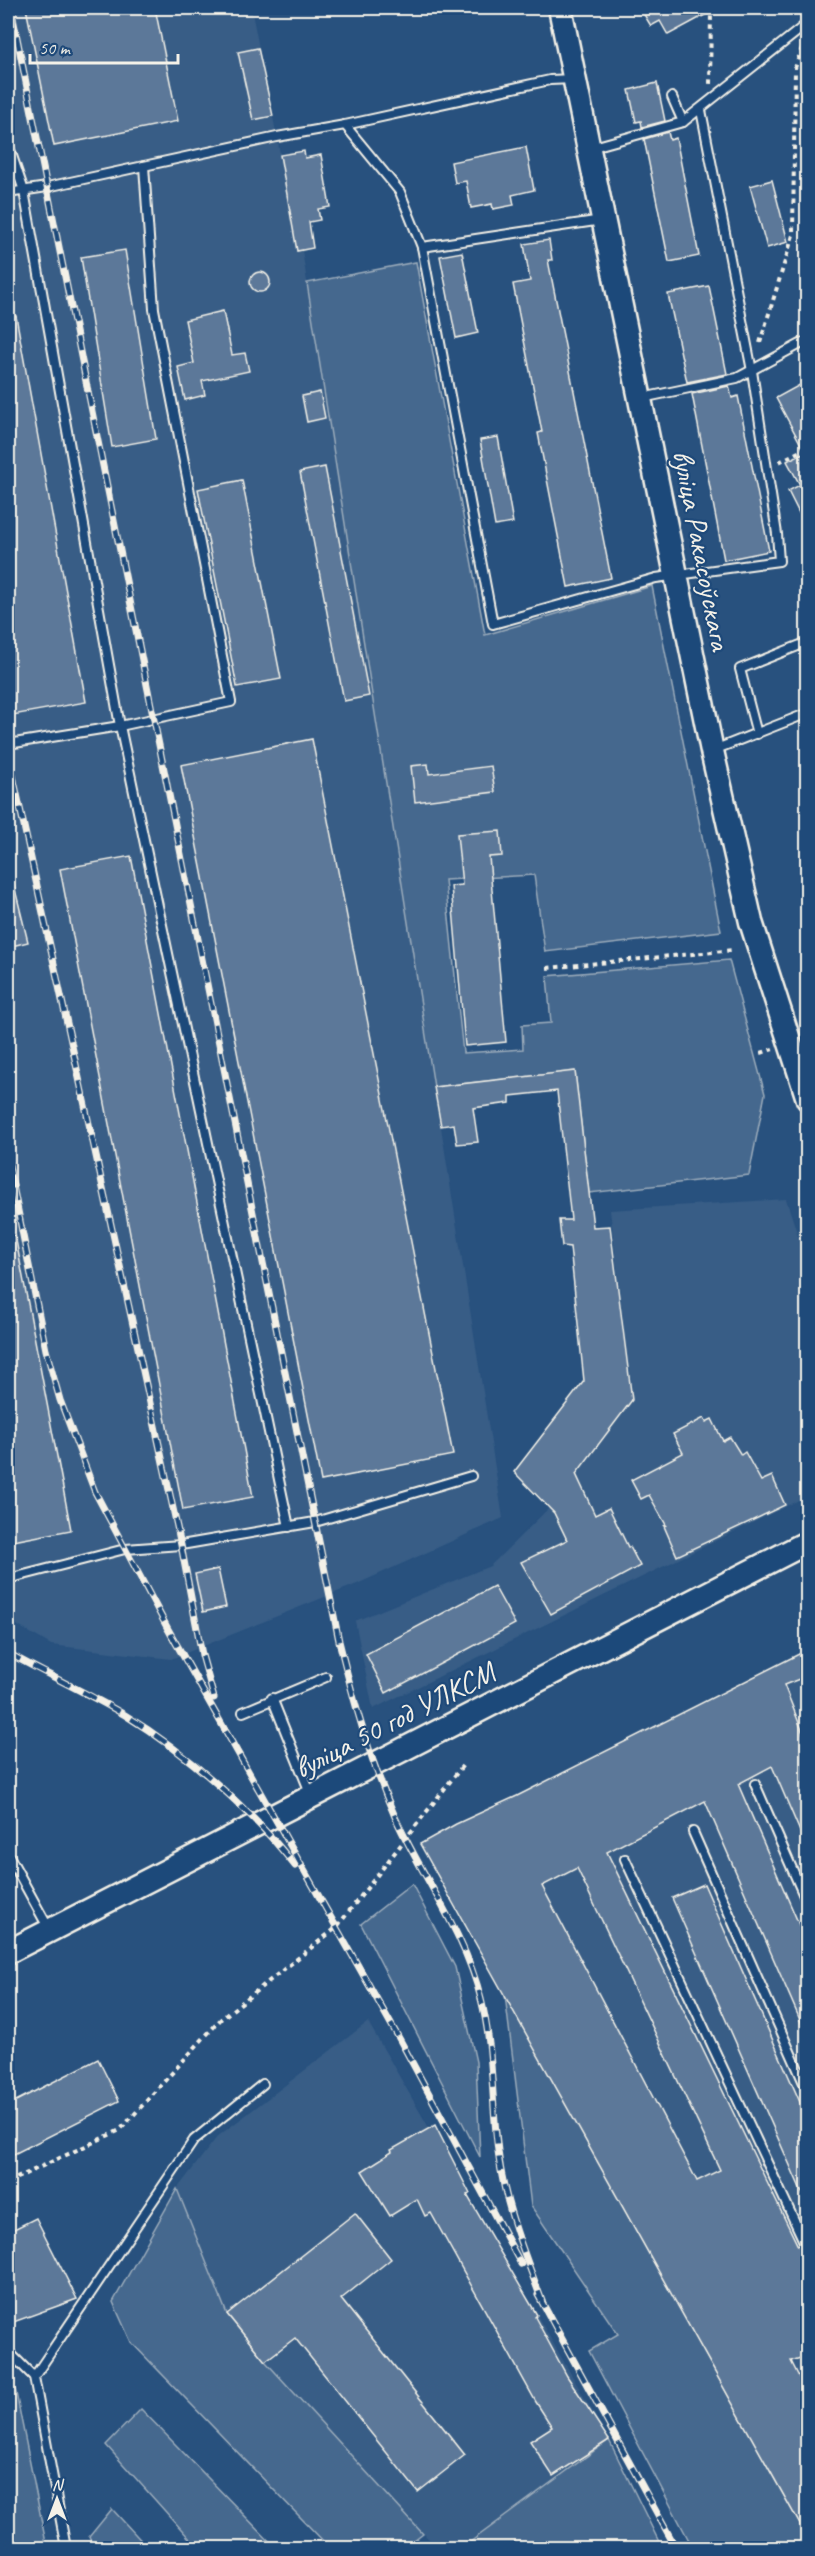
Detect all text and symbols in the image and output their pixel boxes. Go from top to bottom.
scale bar [30,27,178,65]
text: 50 m [39,37,72,59]
street label: вуліца Ракасоўскага [664,447,740,655]
street label: вуліца 50 год УЛКСМ [287,1652,503,1787]
north arrow [27,2469,87,2529]
text: N [52,2475,65,2495]

